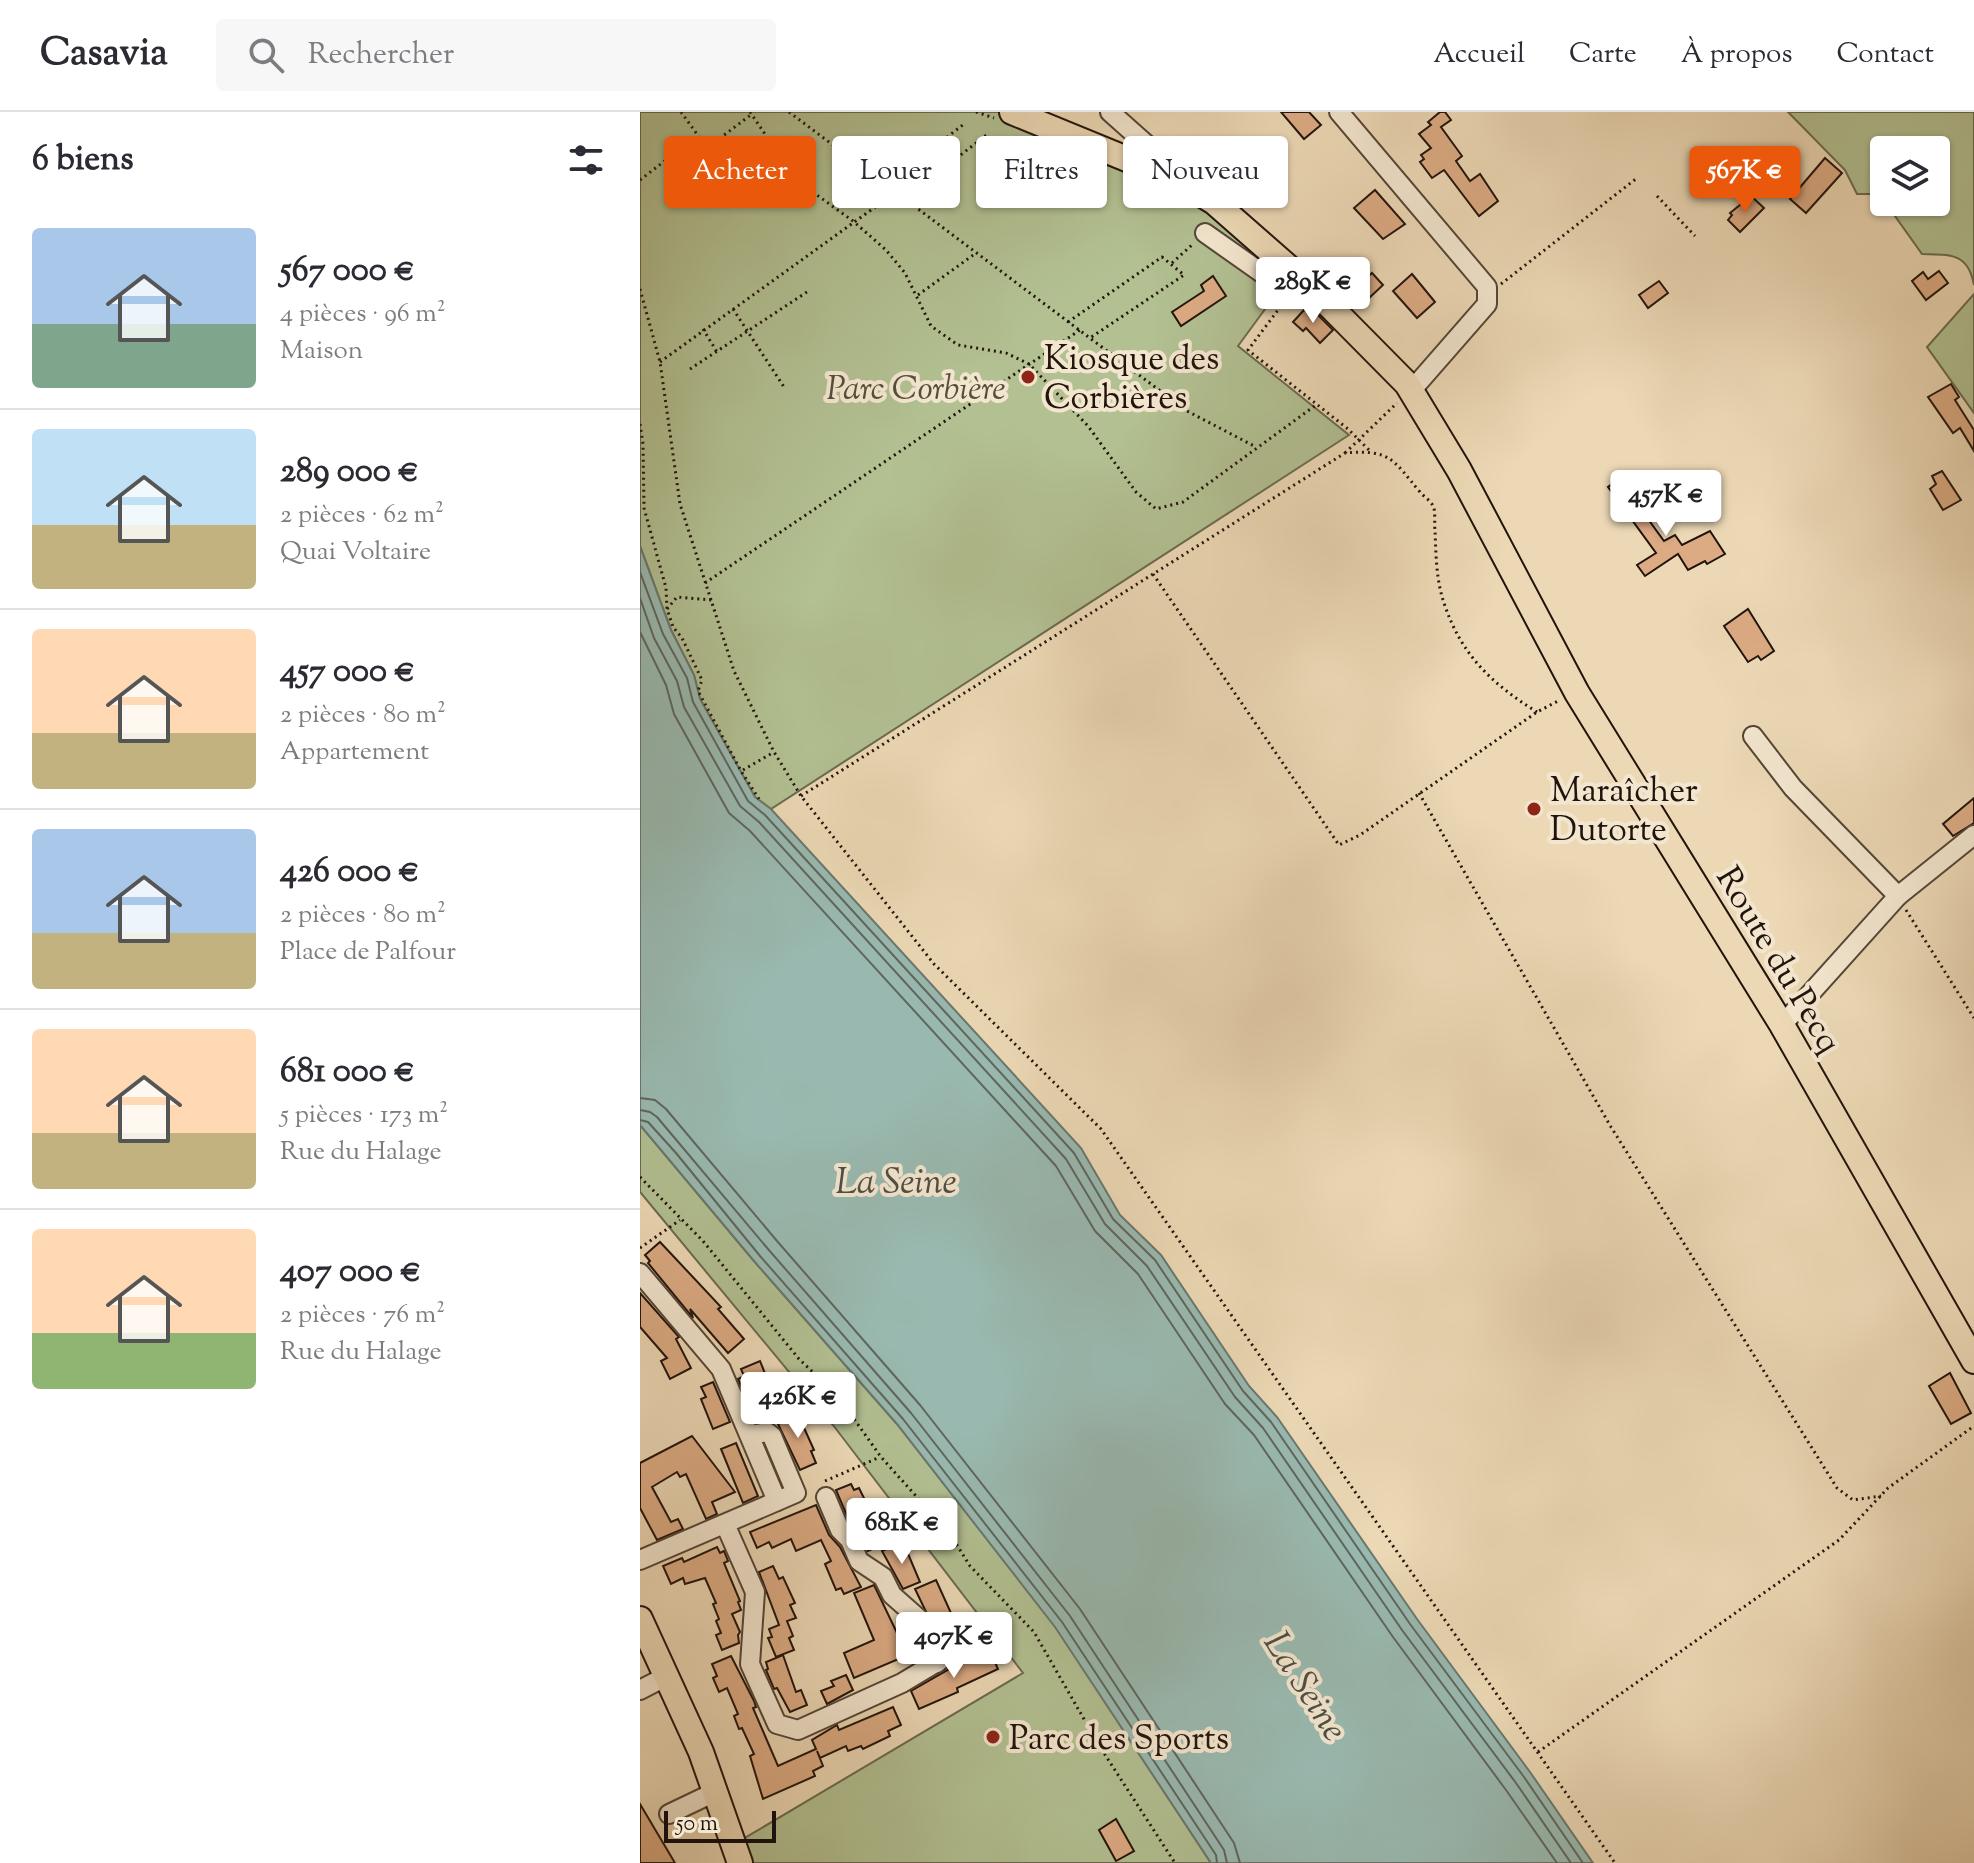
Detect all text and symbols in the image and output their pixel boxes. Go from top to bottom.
search box [216,19,776,91]
text: Casavia [40,28,168,82]
icon: search [244,33,288,77]
text: Rechercher [308,34,454,77]
text: Accueil [1433,35,1525,75]
text: Carte [1569,35,1637,75]
text: À propos [1681,35,1792,75]
text: Contact [1836,35,1934,75]
text: 6 biens [32,136,134,185]
chip: Acheter [664,136,816,208]
chip: Louer [832,136,960,208]
chip: Filtres [976,136,1107,208]
chip: Nouveau [1123,136,1288,208]
map controls [1870,136,1950,216]
button: layers [1870,136,1950,216]
icon: filters [564,138,608,182]
pin: 567K € [1680,146,1810,214]
text: 567K € [1707,153,1783,190]
text: 567 000 € [280,247,415,296]
pin: 289K € [1248,257,1378,325]
icon: home [96,260,192,356]
text: 289K € [1274,264,1352,301]
text: 4 pièces · 96 m² [280,296,446,333]
text: Maison [280,333,363,370]
place label: Kiosque des Corbières [1044,336,1219,424]
park label: Parc Corbière [826,366,1006,415]
marker: Kiosque des Corbières [1019,368,1037,386]
text: 289 000 € [280,448,419,497]
icon: home [96,461,192,557]
pin: 457K € [1601,470,1731,538]
text: 457K € [1628,477,1704,514]
text: 2 pièces · 62 m² [280,497,444,534]
text: Quai Voltaire [280,534,431,571]
text: 457 000 € [280,648,415,697]
icon: home [96,661,192,757]
text: 2 pièces · 80 m² [280,697,446,734]
text: Appartement [280,734,429,771]
place label: Maraîcher Dutorte [1550,768,1698,856]
marker: Maraîcher Dutorte [1525,800,1543,818]
text: 426 000 € [280,848,419,897]
street label: Route du Pecq [1702,858,1852,1063]
icon: home [96,861,192,957]
text: 2 pièces · 80 m² [280,897,446,934]
text: Place de Palfour [280,934,456,971]
text: 681 000 € [280,1048,415,1097]
icon: home [96,1061,192,1157]
text: 5 pièces · 173 m² [280,1097,448,1134]
text: Rue du Halage [280,1134,442,1171]
water label: La Seine [835,1158,957,1210]
text: 407 000 € [280,1248,421,1297]
icon: home [96,1261,192,1357]
text: 2 pièces · 76 m² [280,1297,445,1334]
text: Rue du Halage [280,1334,442,1371]
pin: 426K € [733,1372,863,1440]
text: 426K € [759,1379,837,1416]
pin: 681K € [837,1498,967,1566]
text: 681K € [864,1505,940,1542]
pin: 407K € [889,1612,1019,1680]
text: 407K € [914,1619,994,1656]
water label: La Seine [1249,1622,1359,1752]
place label: Parc des Sports [1009,1716,1229,1765]
marker: Parc des Sports [984,1728,1002,1746]
scale bar [664,1807,776,1843]
text: 50 m [676,1809,718,1841]

